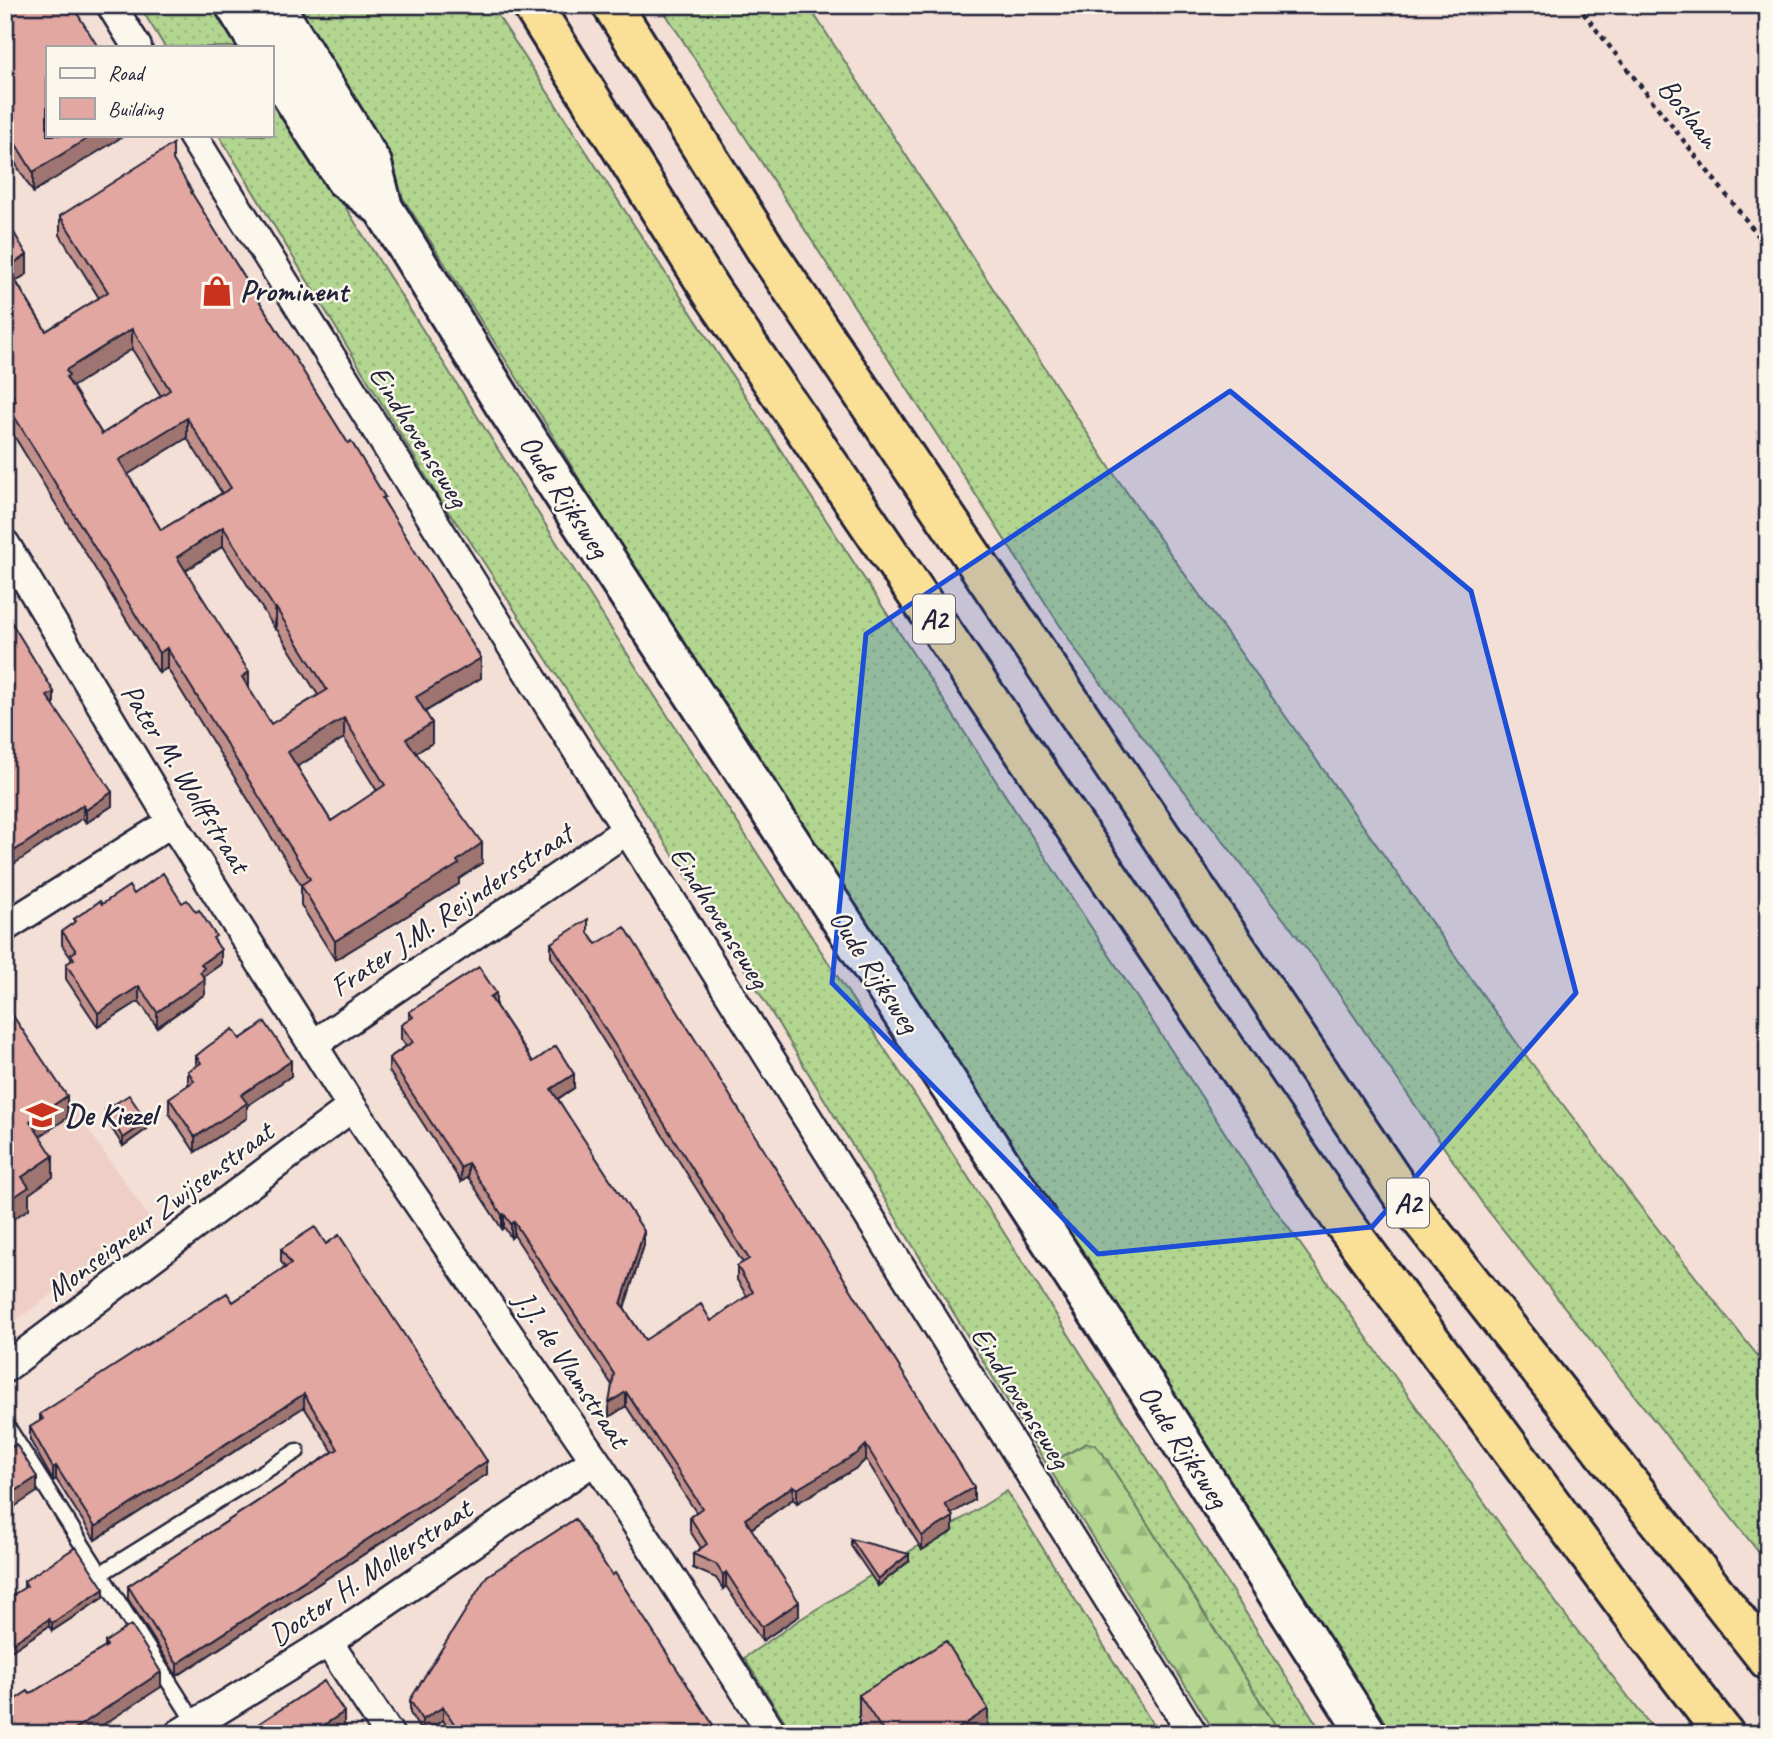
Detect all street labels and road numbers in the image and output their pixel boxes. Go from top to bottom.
street label: Boslaan [1650,70,1729,157]
street label: Eindhovenseweg [360,358,479,516]
street label: Oude Rijksweg [511,427,620,567]
road number: A2 [913,594,955,644]
street label: Pater M. Wolffstraat [113,676,261,882]
street label: Frater J.M. Reijndersstraat [323,813,583,1005]
street label: Eindhovenseweg [661,839,780,997]
street label: Oude Rijksweg [821,902,930,1042]
street label: Monseigneur Zwijsenstraat [37,1111,283,1309]
road number: A2 [1387,1178,1429,1228]
street label: J.J. de Vlamstraat [504,1282,640,1457]
street label: Eindhovenseweg [962,1319,1081,1477]
street label: Oude Rijksweg [1130,1377,1239,1517]
street label: Doctor H. Mollerstraat [261,1488,481,1654]

